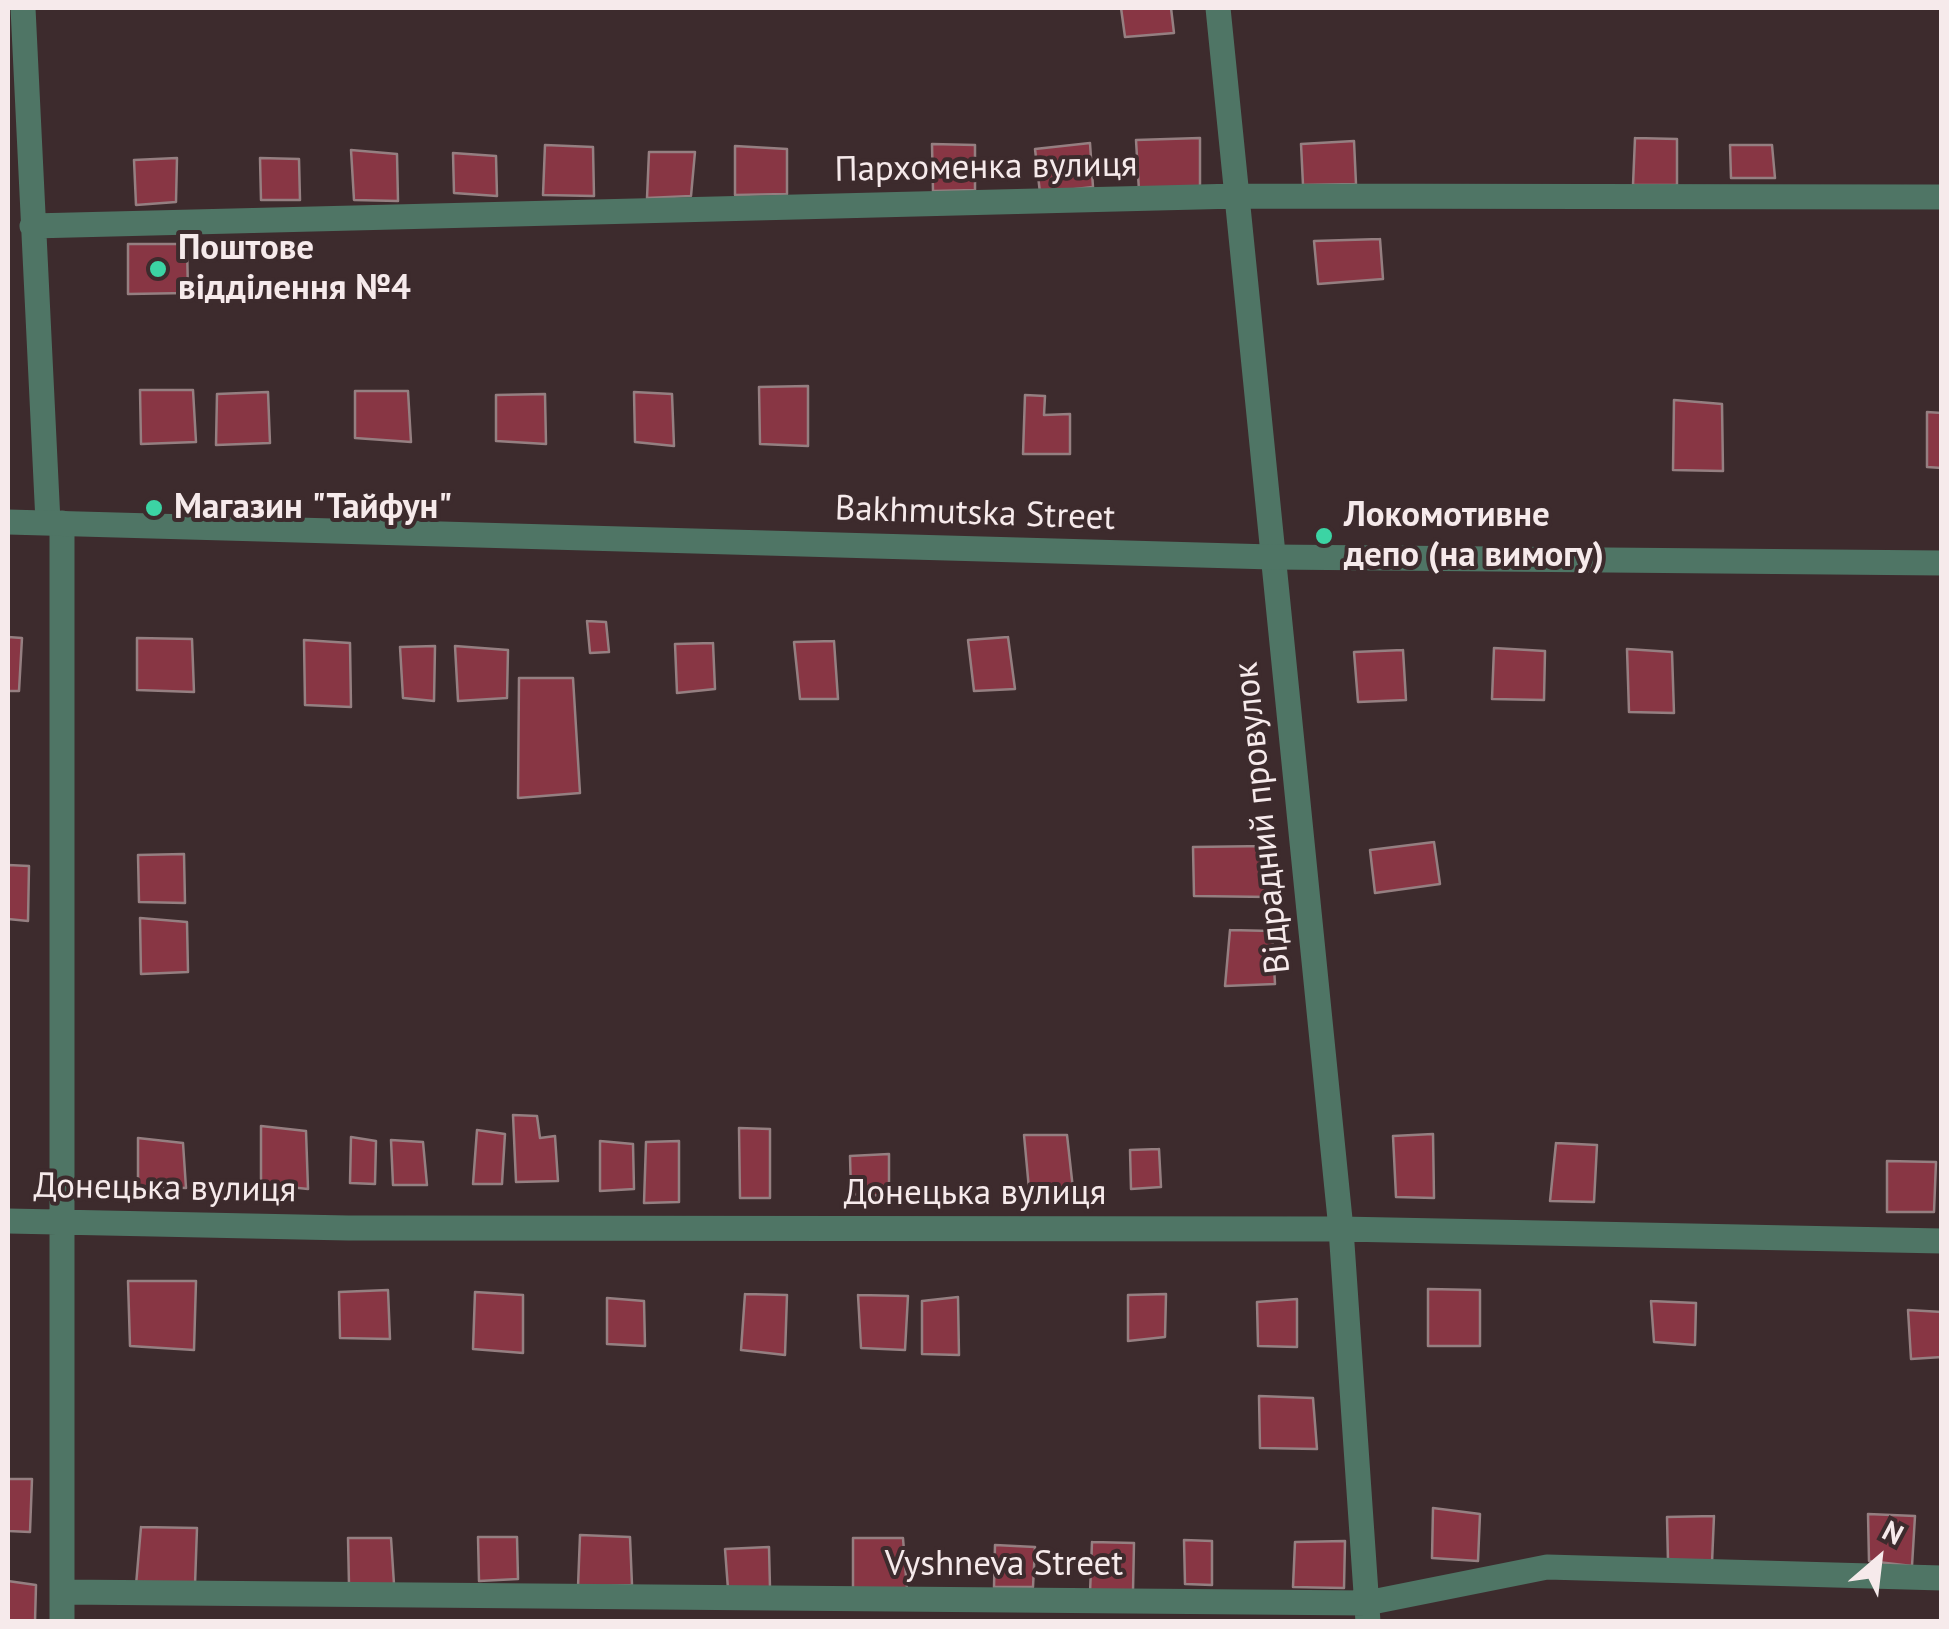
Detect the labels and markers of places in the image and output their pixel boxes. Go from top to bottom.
place label: Поштове відділення №4 [178,228,411,310]
marker: Поштове відділення №4 [147,258,169,280]
place label: Магазин "Тайфун" [174,487,452,529]
place label: Локомотивне депо (на вимогу) [1344,495,1604,577]
marker: Магазин "Тайфун" [143,497,165,519]
marker: Локомотивне депо (на вимогу) [1313,525,1335,547]

